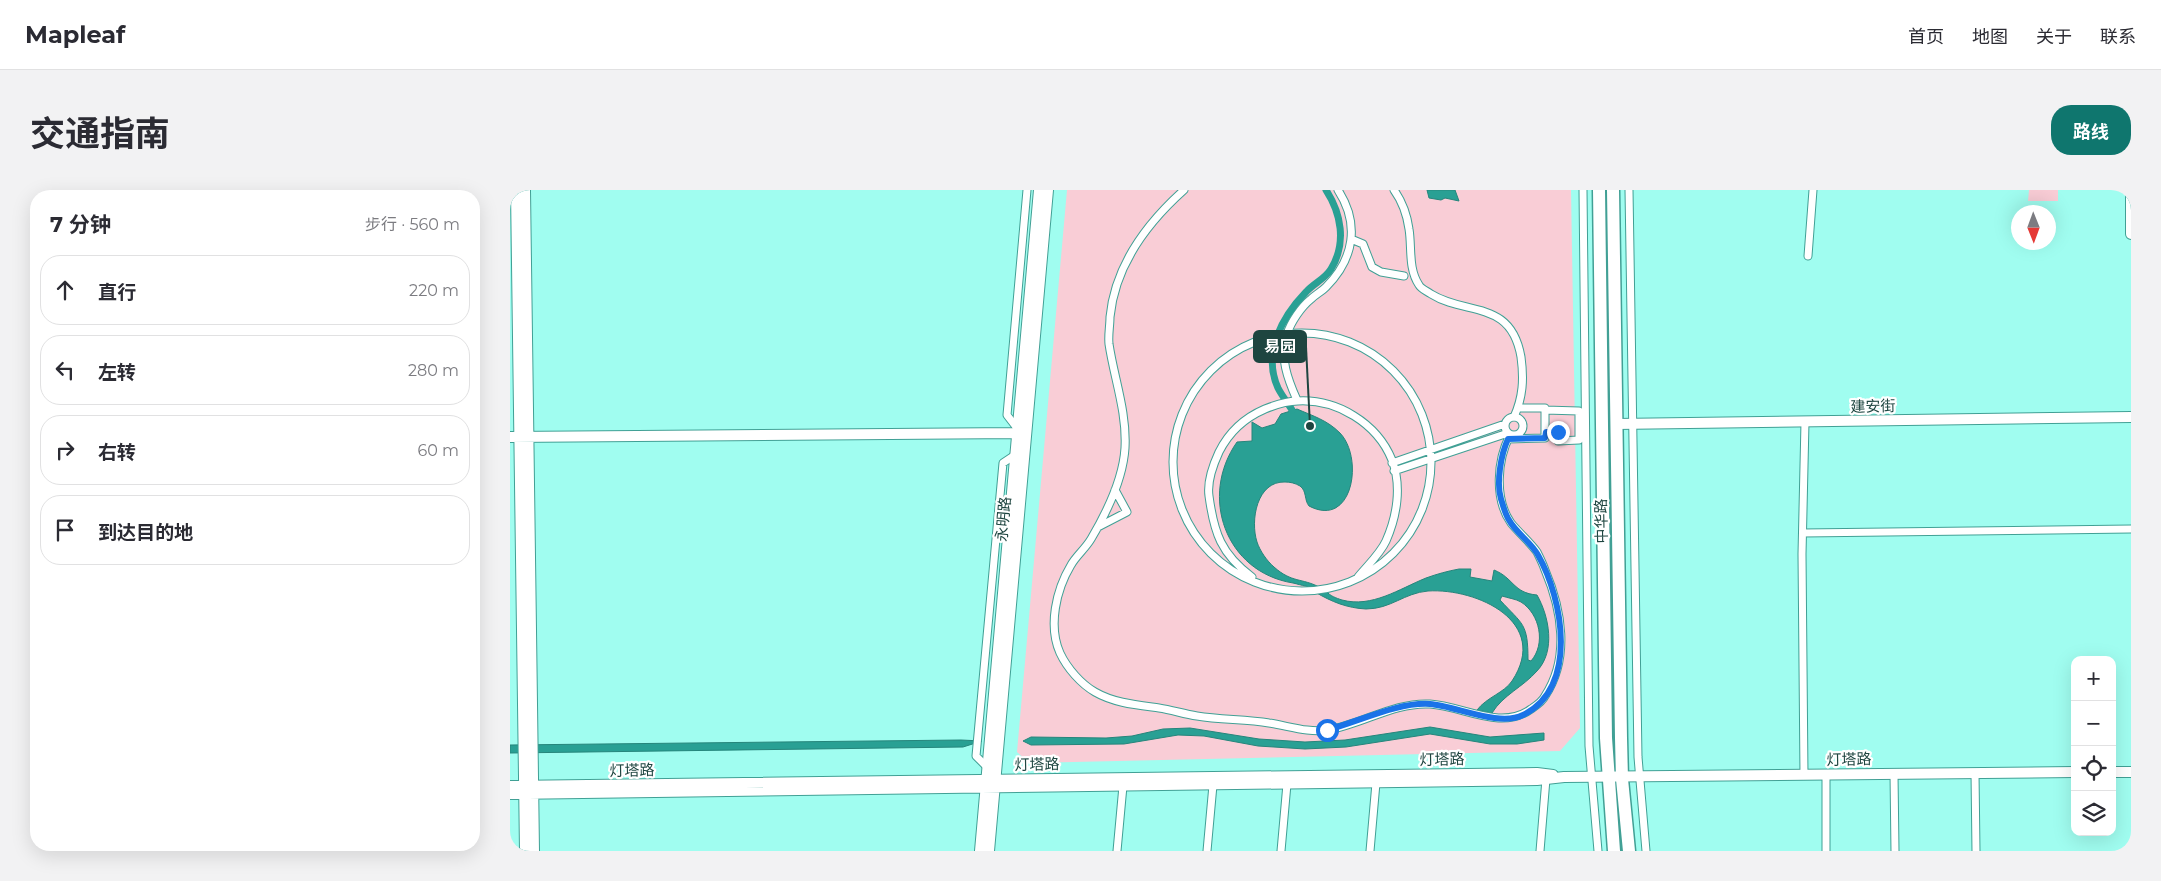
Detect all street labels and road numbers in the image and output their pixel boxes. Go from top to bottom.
street label: 建安街 [1850,396,1896,416]
street label: 永明路 [992,496,1014,542]
street label: 中华路 [1591,498,1611,544]
street label: 灯塔路 [1419,749,1465,769]
street label: 灯塔路 [1826,749,1872,769]
street label: 灯塔路 [1014,754,1060,774]
street label: 灯塔路 [609,760,655,780]

